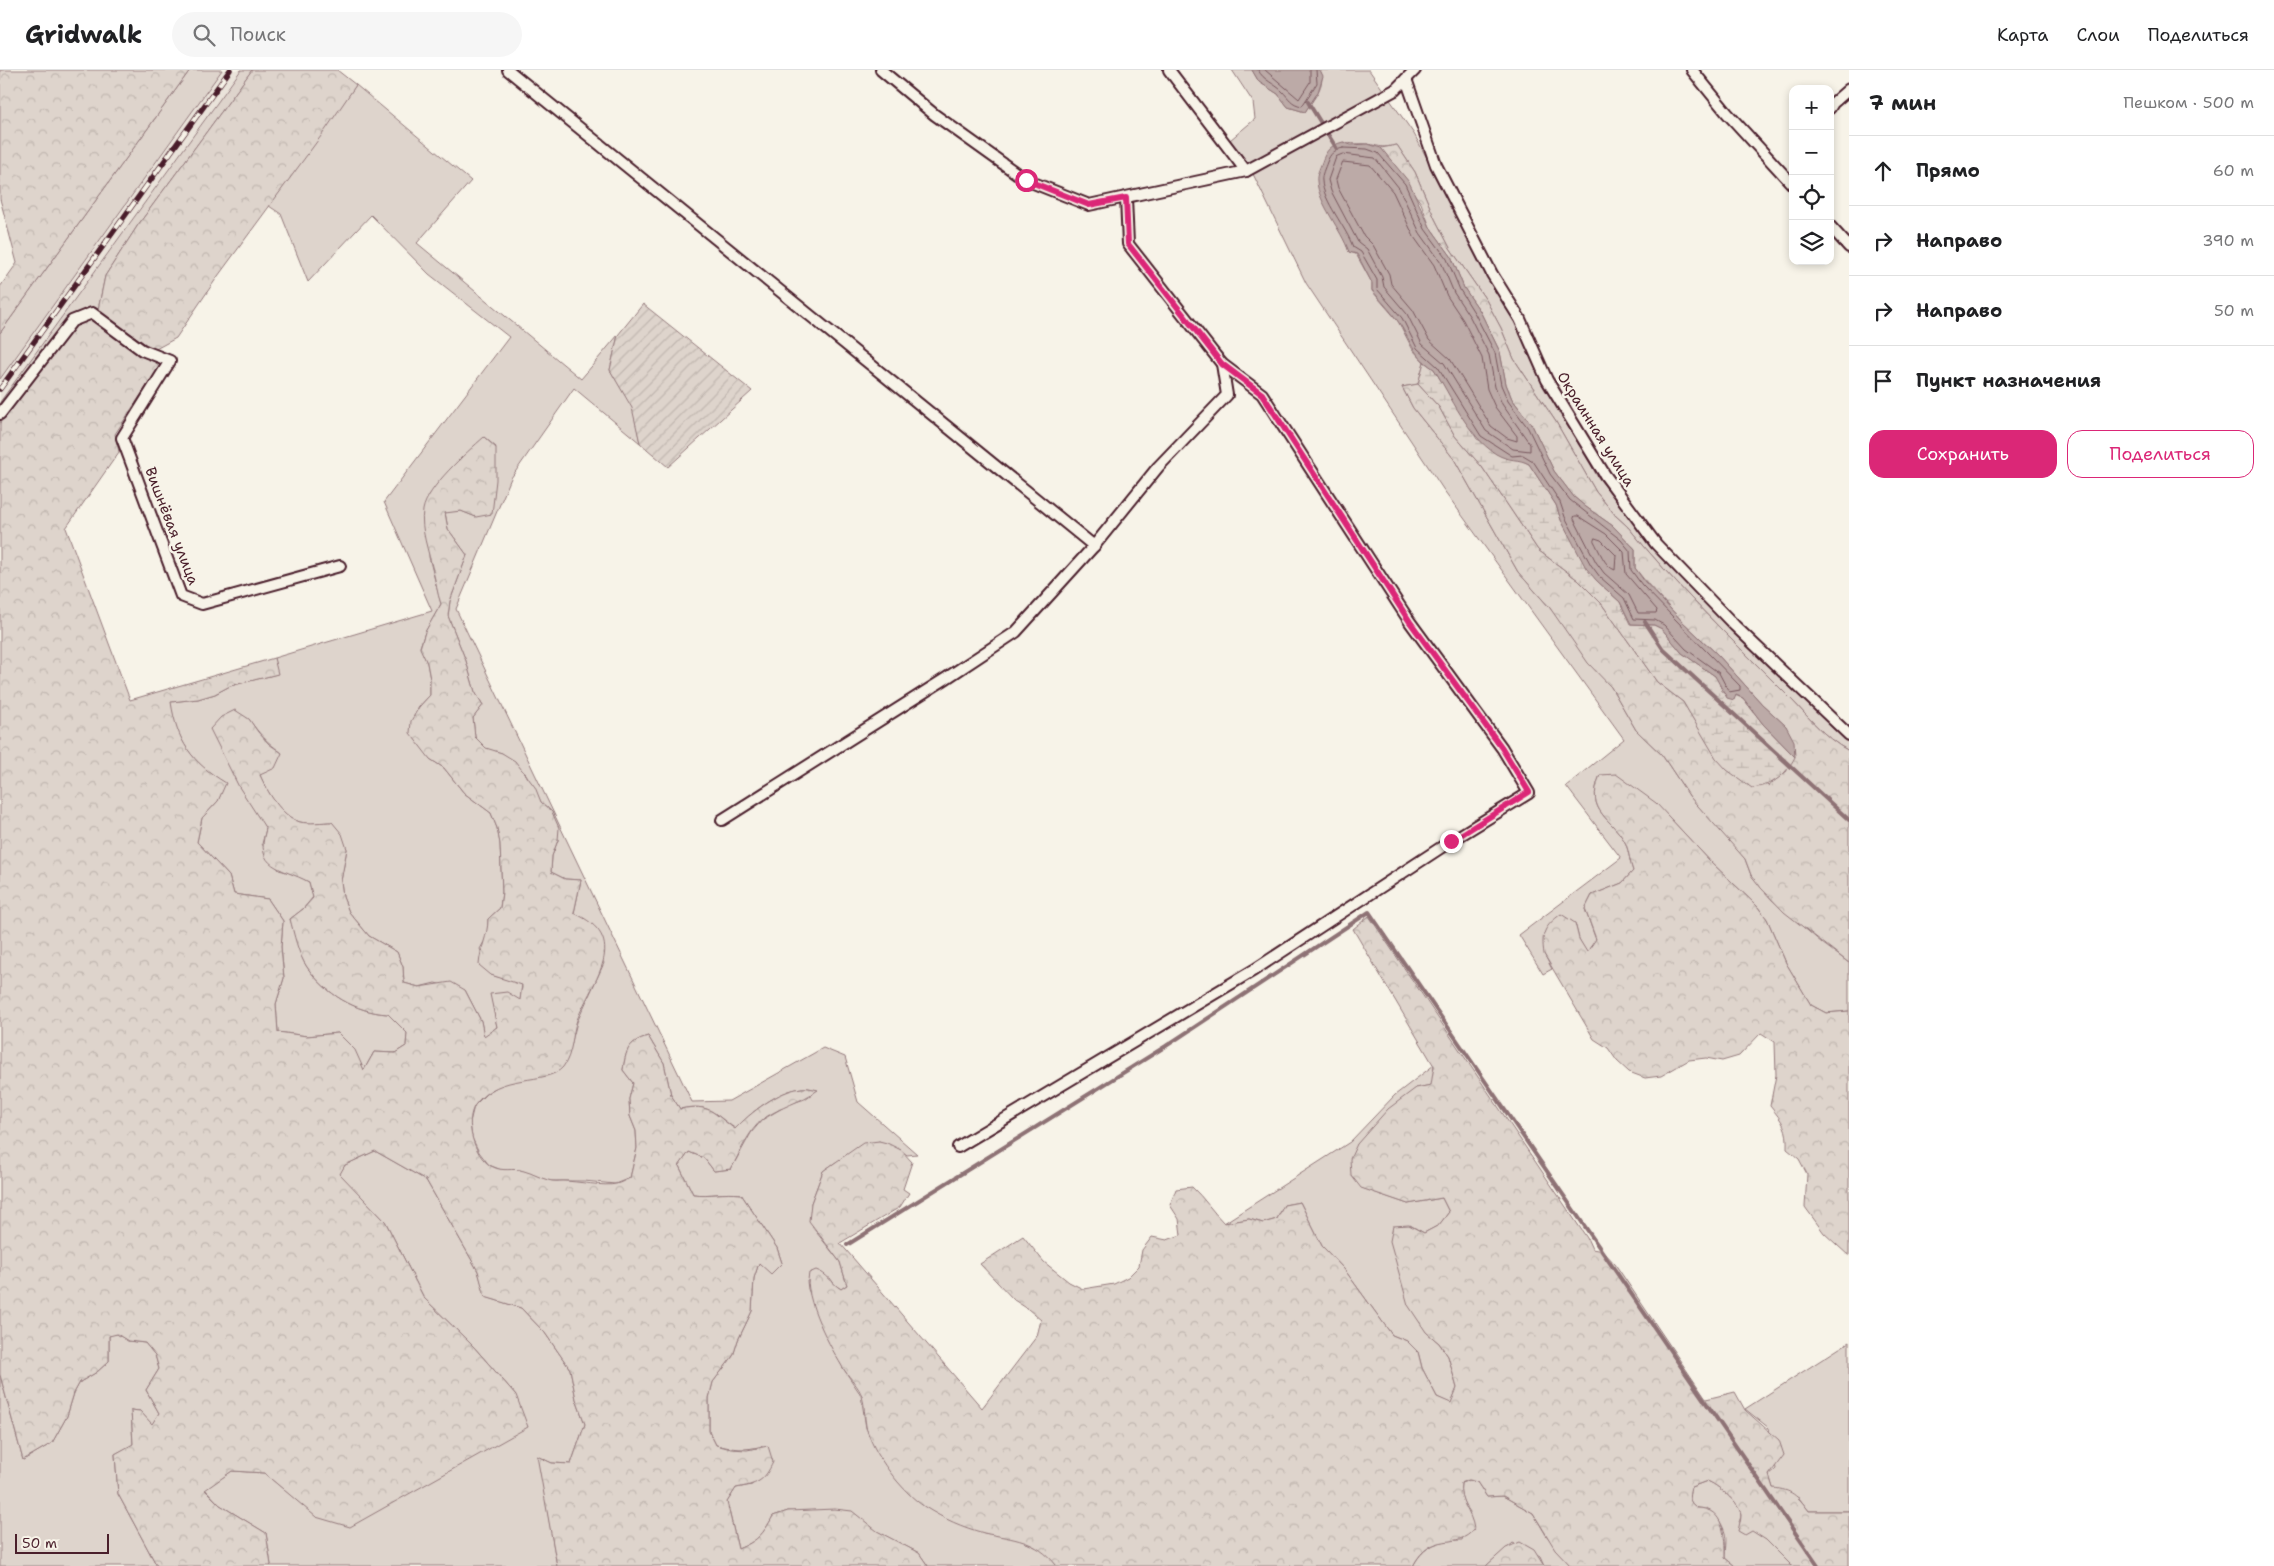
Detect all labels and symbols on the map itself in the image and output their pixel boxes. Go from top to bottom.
route start [1015,169,1038,192]
street label: Окраинная улица [1553,368,1640,491]
street label: Вишнёвая улица [140,464,204,588]
route end [1440,830,1463,853]
scale bar [15,1531,109,1554]

